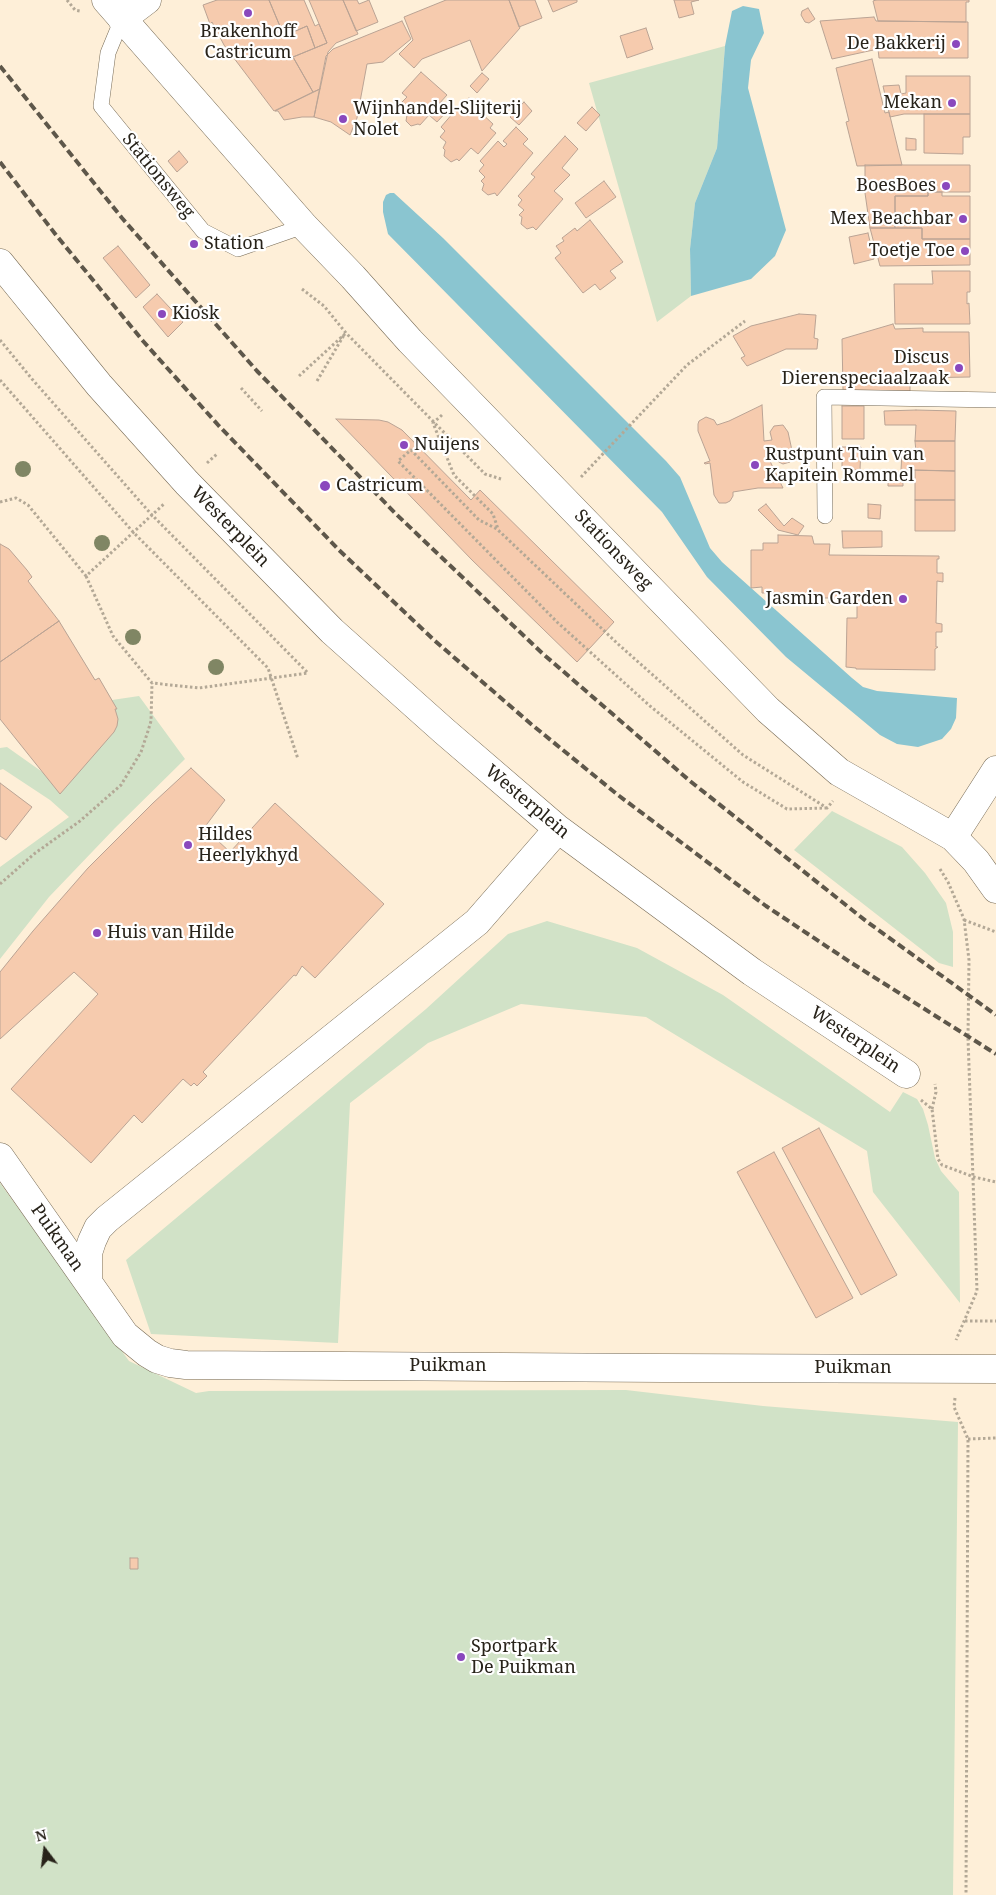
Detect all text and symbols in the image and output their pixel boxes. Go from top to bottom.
marker: Brakenhoff Castricum [242,7,254,19]
place label: Brakenhoff Castricum [200,21,296,64]
place label: De Bakkerij [847,33,946,55]
marker: De Bakkerij [950,38,962,50]
place label: Mekan [883,92,942,114]
marker: Mekan [946,97,958,109]
place label: Wijnhandel-Slijterij Nolet [353,98,522,140]
marker: Wijnhandel-Slijterij Nolet [337,113,349,125]
street label: Stationsweg [117,129,199,223]
place label: BoesBoes [856,175,936,197]
marker: BoesBoes [940,180,952,192]
place label: Mex Beachbar [830,208,953,230]
marker: Mex Beachbar [957,213,969,225]
place label: Station [204,233,264,255]
marker: Station [188,238,200,250]
place label: Toetje Toe [869,240,955,262]
marker: Toetje Toe [959,245,971,257]
place label: Kiosk [172,303,219,325]
marker: Kiosk [156,308,168,320]
place label: Discus Dierenspeciaalzaak [782,347,949,389]
marker: Discus Dierenspeciaalzaak [953,362,965,374]
place label: Nuijens [414,434,480,456]
marker: Nuijens [398,439,410,451]
place label: Rustpunt Tuin van Kapitein Rommel [765,444,924,486]
marker: Rustpunt Tuin van Kapitein Rommel [749,459,761,471]
place label: Castricum [336,475,423,497]
marker: Castricum [318,479,332,493]
street label: Westerplein [186,482,274,572]
street label: Stationsweg [569,505,657,595]
place label: Jasmin Garden [766,588,893,610]
marker: Jasmin Garden [897,593,909,605]
street label: Westerplein [480,760,574,844]
place label: Hildes Heerlykhyd [198,824,299,866]
marker: Hildes Heerlykhyd [182,839,194,851]
place label: Huis van Hilde [107,922,234,944]
marker: Huis van Hilde [91,927,103,939]
street label: Westerplein [806,1002,904,1078]
street label: Puikman [26,1200,88,1276]
street label: Puikman [409,1355,487,1377]
street label: Puikman [814,1357,892,1379]
place label: Sportpark De Puikman [471,1636,576,1678]
marker: Sportpark De Puikman [455,1651,467,1663]
text: N [33,1824,49,1846]
north arrow [20,1825,70,1875]

